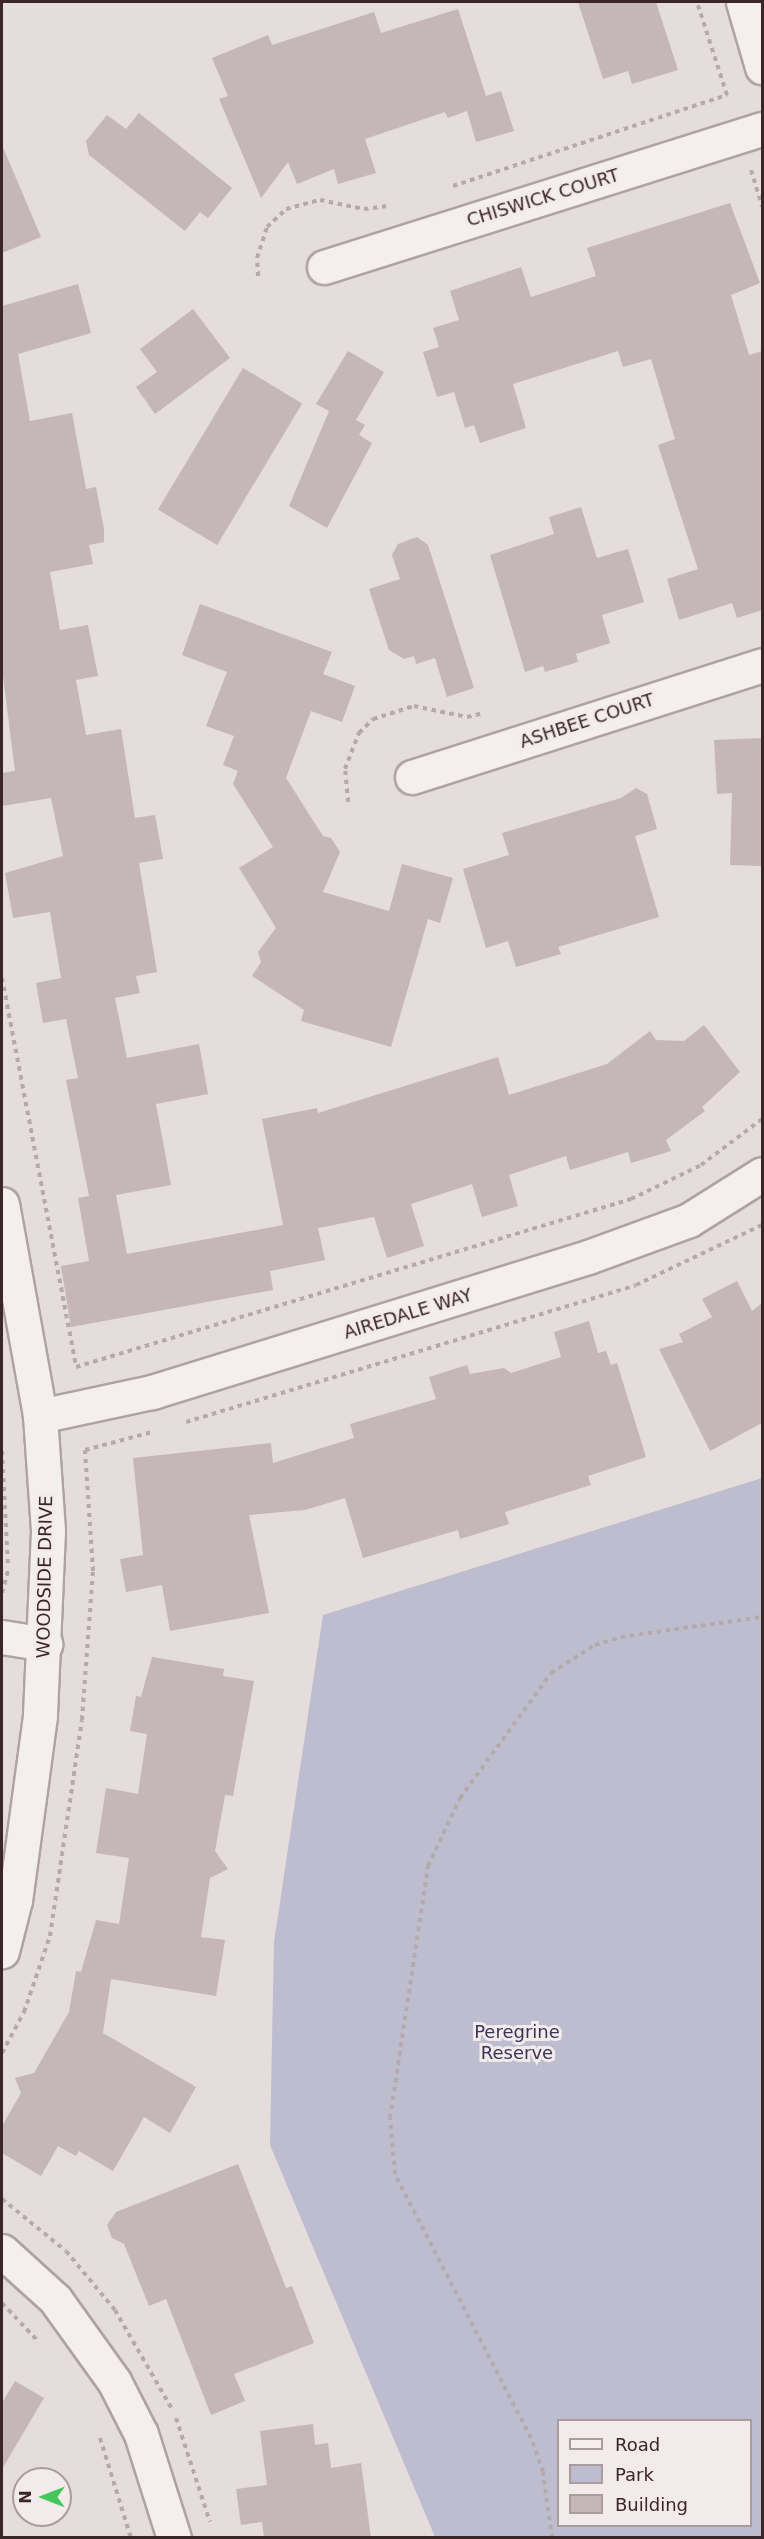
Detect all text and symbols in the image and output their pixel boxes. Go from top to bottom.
street label: CHISWICK COURT [464,165,622,231]
street label: ASHBEE COURT [517,689,657,753]
street label: AIREDALE WAY [341,1284,475,1344]
street label: WOODSIDE DRIVE [33,1495,57,1659]
park label: Peregrine Reserve [474,2022,560,2064]
legend [557,2419,752,2527]
text: Road [615,2434,660,2455]
text: Park [615,2464,654,2485]
north arrow [12,2467,72,2527]
text: N [16,2490,35,2504]
text: Building [615,2494,688,2515]

